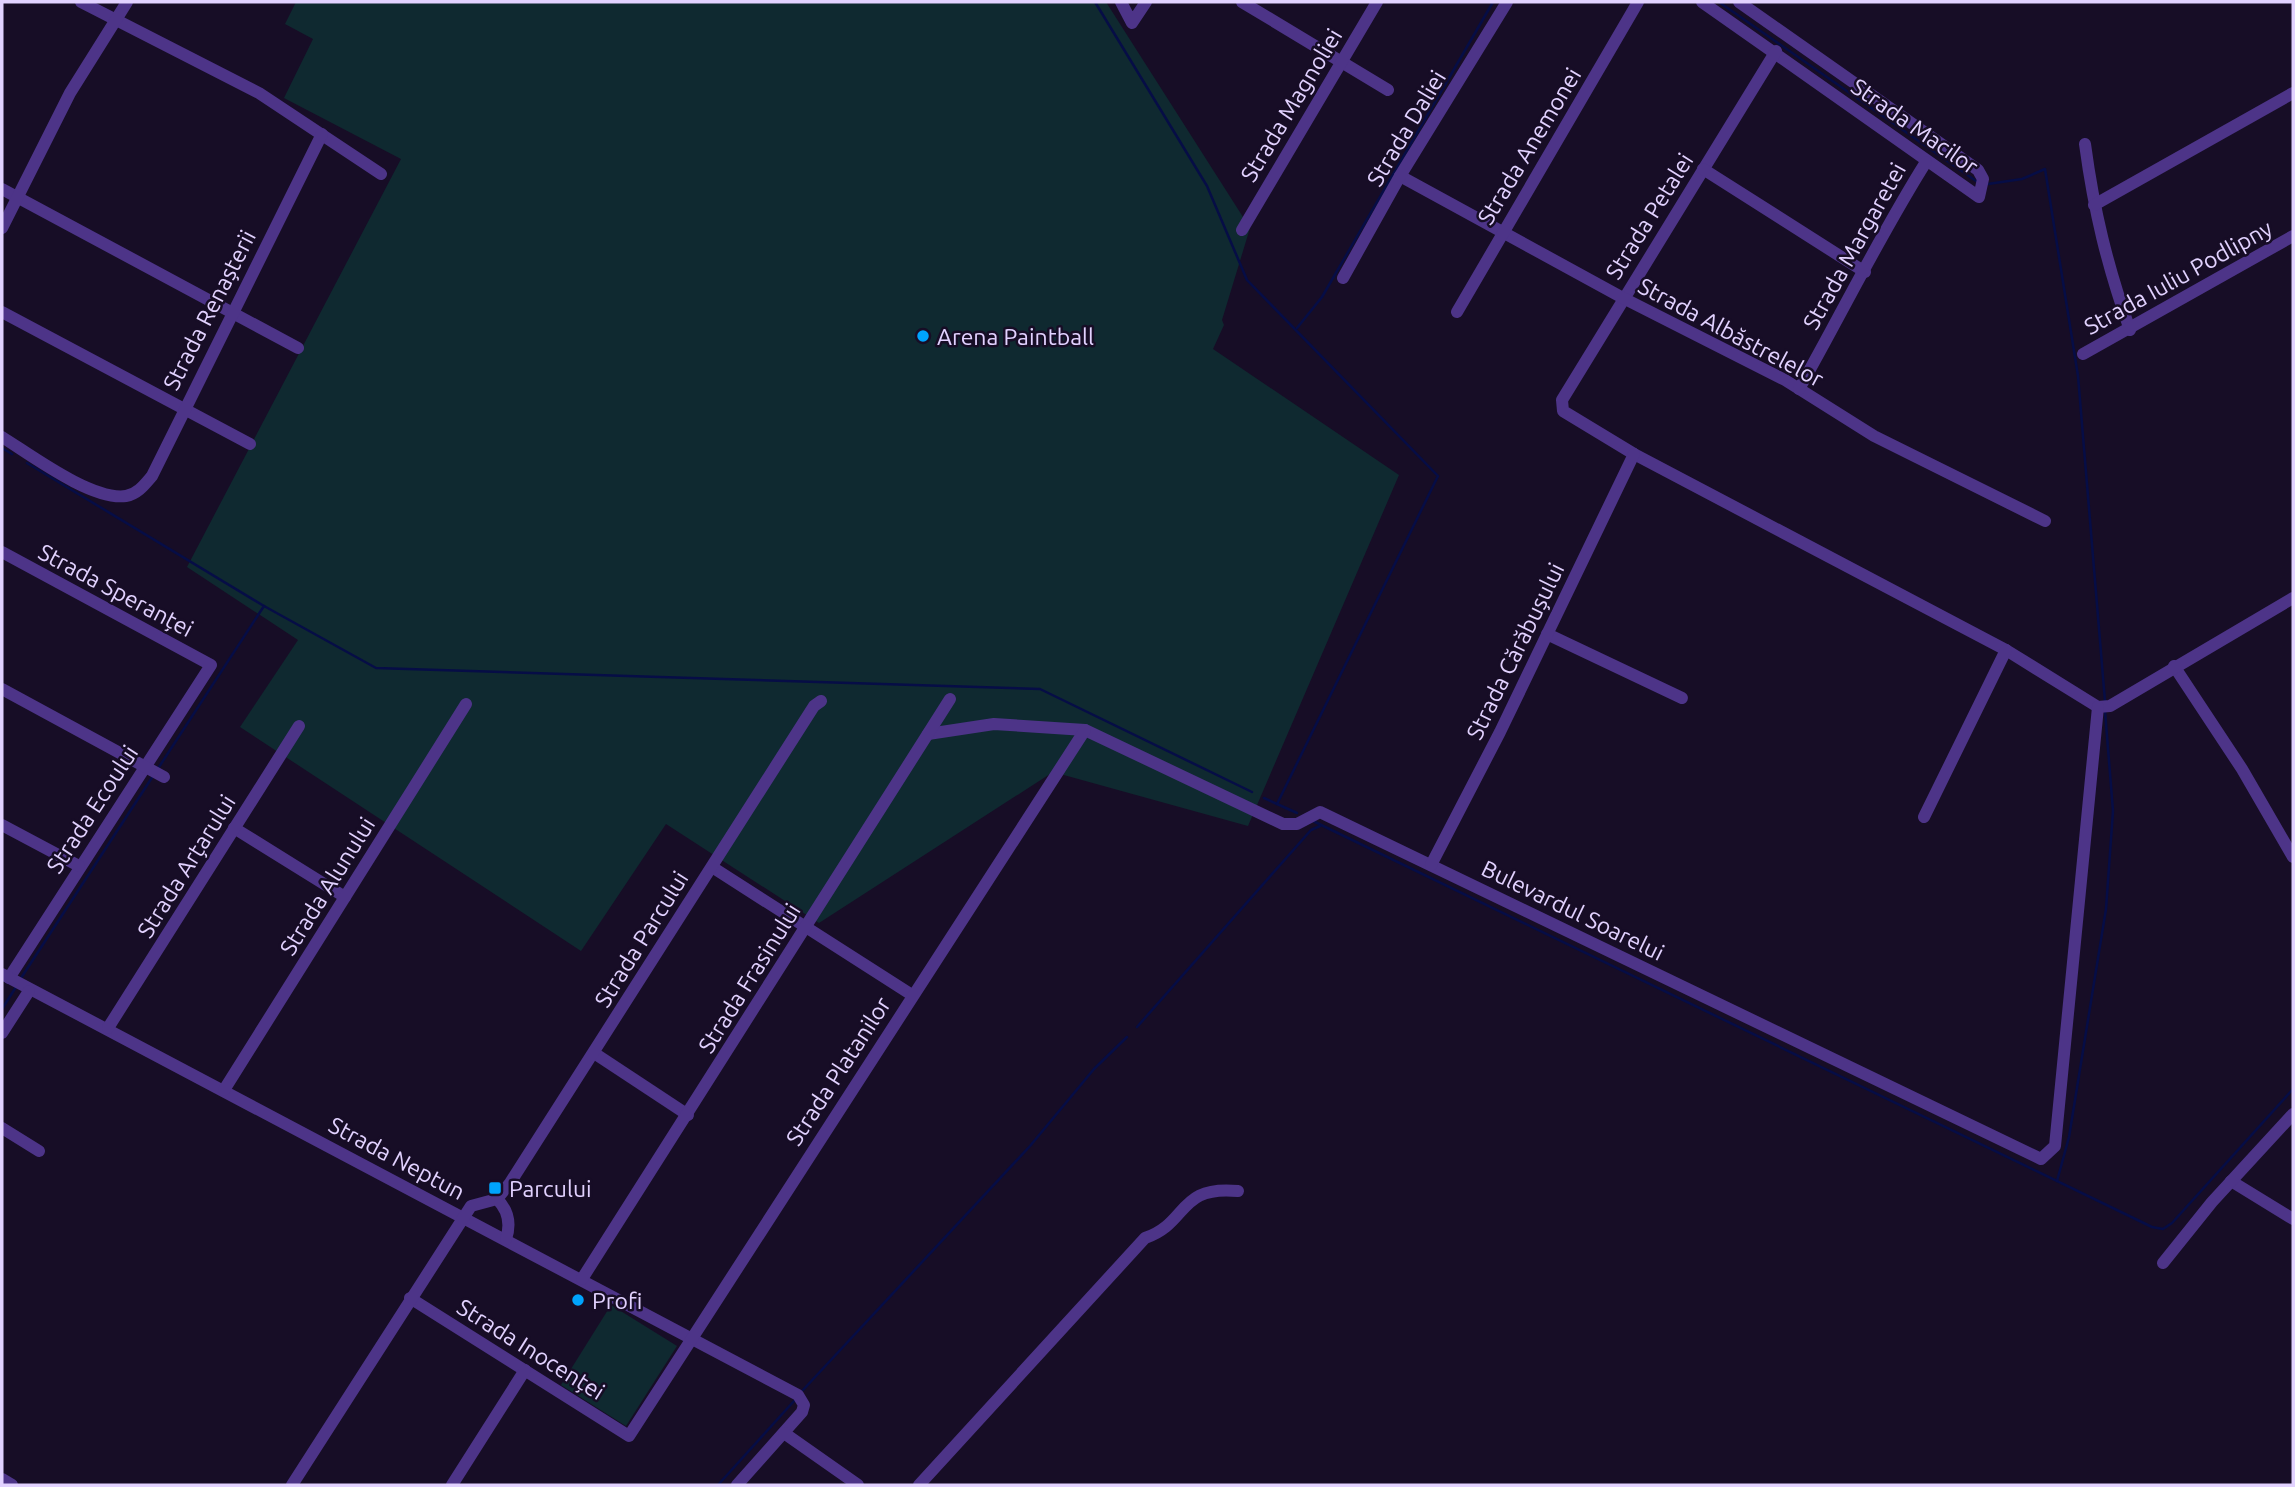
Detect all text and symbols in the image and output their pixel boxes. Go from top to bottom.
street label: Strada Magnoliei [1236,24,1346,186]
street label: Strada Anemonei [1473,63,1585,229]
street label: Strada Daliei [1362,66,1450,190]
street label: Strada Macilor [1847,73,1983,179]
street label: Strada Petalei [1600,149,1698,283]
street label: Strada Margaretei [1798,158,1910,334]
street label: Strada Iuliu Podlipny [2080,215,2276,339]
street label: Strada Renașterii [158,226,260,394]
street label: Strada Albăstrelelor [1634,273,1828,391]
place label: Arena Paintball [937,324,1094,349]
marker: Arena Paintball [915,328,931,344]
street label: Strada Speranței [35,539,197,641]
street label: Strada Cărăbușului [1461,559,1569,743]
street label: Strada Ecoului [41,741,143,877]
street label: Strada Arțarului [132,790,240,942]
street label: Strada Alunului [275,813,379,959]
street label: Bulevardul Soarelui [1478,855,1668,965]
street label: Strada Parcului [589,867,693,1011]
street label: Strada Frasinului [693,899,805,1057]
street label: Strada Platanilor [781,992,895,1150]
street label: Strada Neptun [325,1112,469,1204]
place label: Parcului [509,1176,592,1201]
marker: Parcului [487,1180,503,1196]
place label: Profi [592,1288,642,1313]
marker: Profi [570,1292,586,1308]
street label: Strada Inocenței [453,1294,609,1404]

